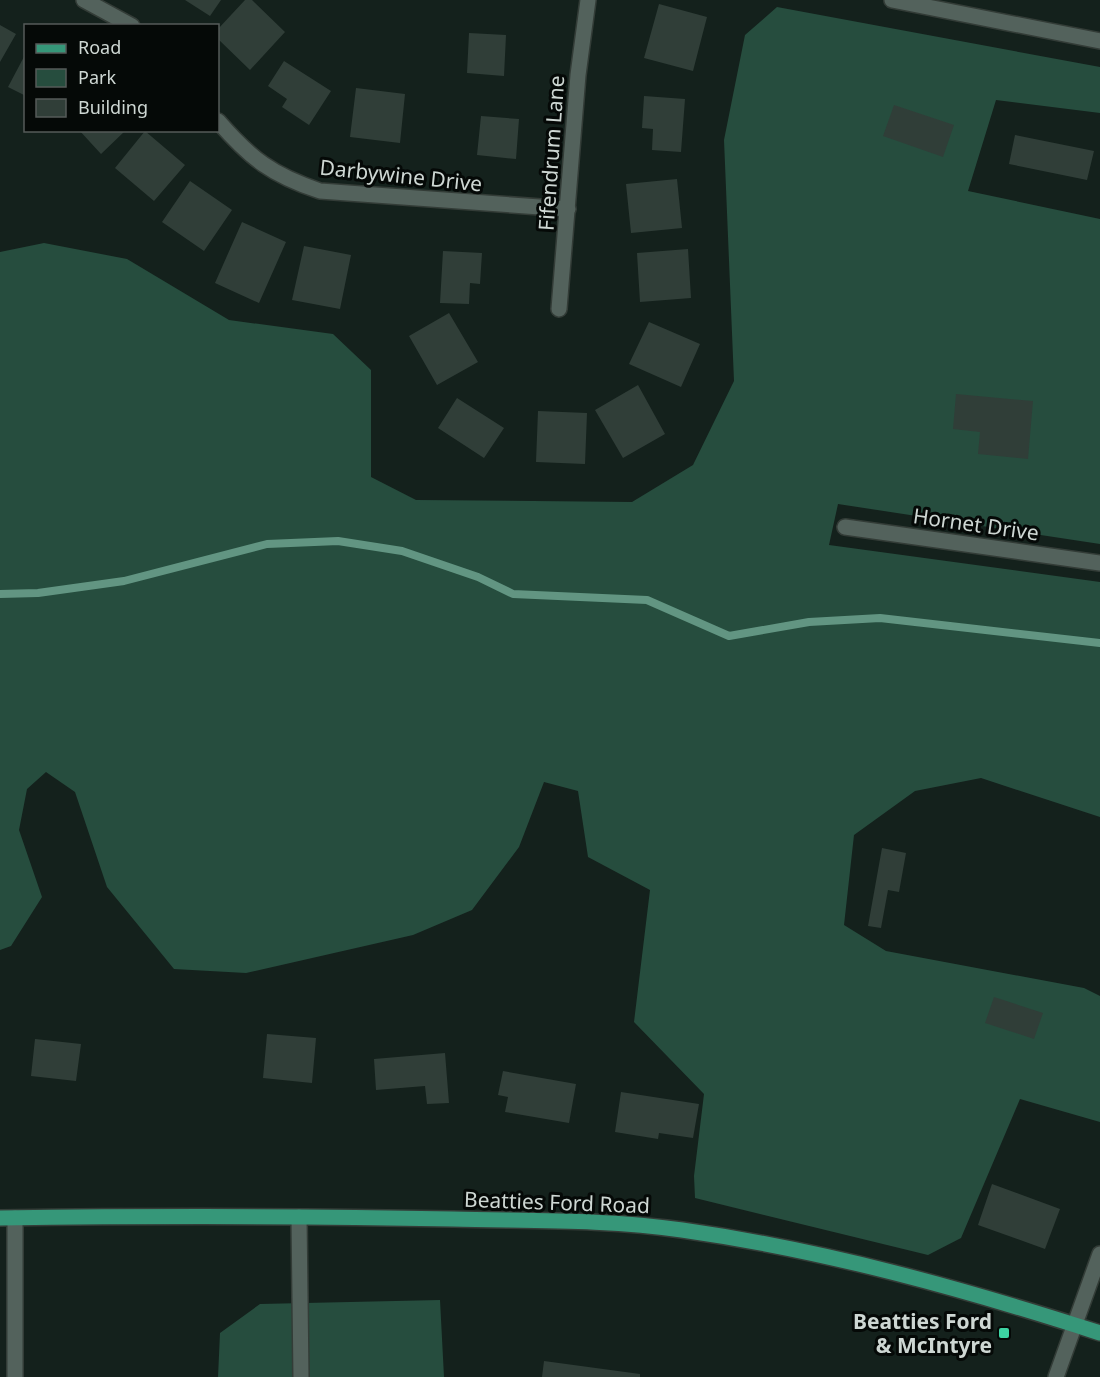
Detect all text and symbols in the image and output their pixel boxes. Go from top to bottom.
legend [24,24,219,132]
text: Road [78,35,121,59]
text: Park [78,65,116,89]
street label: Fifendrum Lane [532,74,570,232]
text: Building [78,95,148,119]
street label: Darbywine Drive [318,153,484,197]
street label: Hornet Drive [911,501,1041,547]
street label: Beatties Ford Road [464,1185,650,1219]
place label: Beatties Ford & McIntyre [853,1307,992,1359]
marker: Beatties Ford & McIntyre [997,1326,1011,1340]

